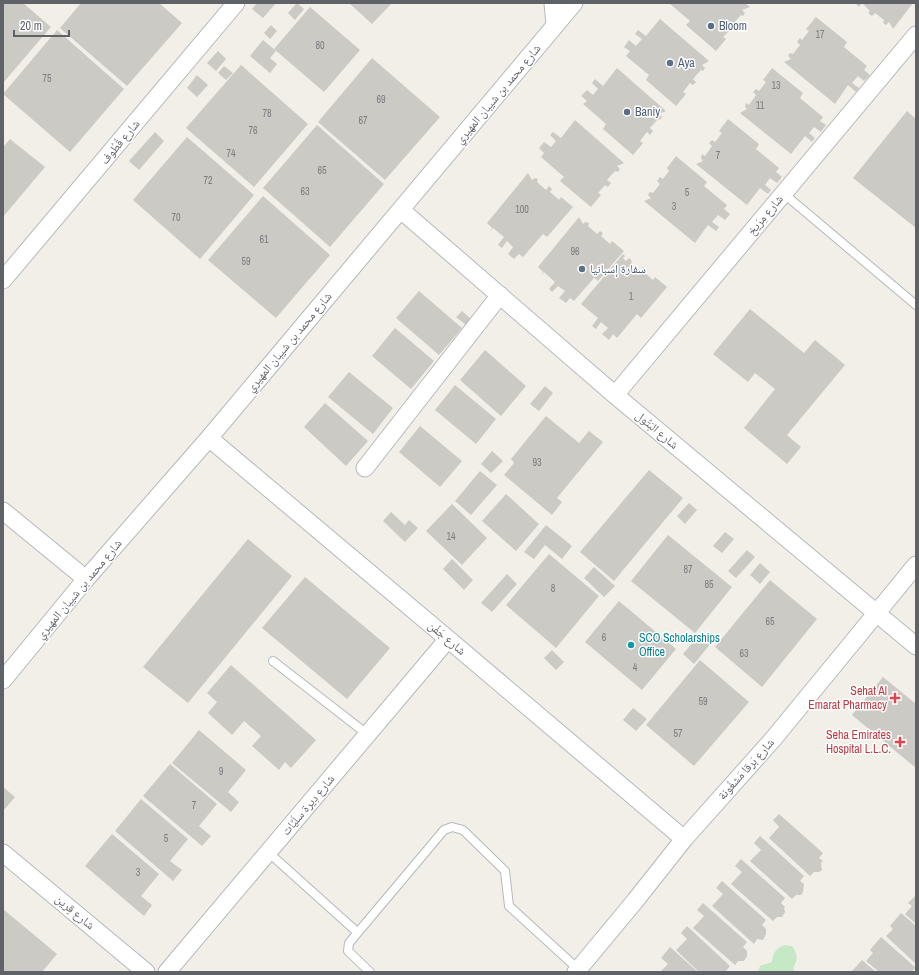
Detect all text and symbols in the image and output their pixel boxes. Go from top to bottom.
scale bar [14,12,69,38]
text: 20 m [20,18,42,34]
place label: Bloom [719,18,747,34]
marker: Bloom [706,21,716,31]
house number: 17 [815,28,825,41]
house number: 80 [315,39,325,52]
street label: شارع محمد بن شيبان المهيري [452,41,546,149]
place label: Aya [677,55,695,71]
marker: Aya [665,58,675,68]
house number: 75 [42,72,52,85]
house number: 13 [771,79,781,92]
house number: 69 [376,93,386,106]
house number: 11 [756,99,765,112]
place label: Baniy [635,104,660,120]
house number: 78 [262,107,272,120]
marker: Baniy [622,107,632,117]
house number: 67 [358,114,368,127]
street label: شارع قُطُوف [97,116,144,168]
house number: 76 [248,124,258,137]
house number: 74 [226,147,236,160]
house number: 7 [716,149,721,162]
house number: 65 [317,164,327,177]
house number: 72 [203,174,213,187]
house number: 63 [300,185,310,198]
house number: 5 [685,186,690,199]
street label: شارع مِرَيخ [743,191,787,239]
house number: 3 [672,200,677,213]
house number: 100 [515,203,529,216]
house number: 70 [171,211,181,224]
house number: 61 [259,233,269,246]
house number: 96 [570,245,580,258]
house number: 59 [241,255,251,268]
place label: سفارة إسبانيا [590,261,646,277]
marker: سفارة إسبانيا [577,264,587,274]
street label: شارع محمد بن شيبان المهيري [243,289,337,397]
house number: 1 [629,290,634,303]
street label: شارع البَتُول [632,407,682,453]
house number: 93 [532,456,542,469]
house number: 14 [446,530,456,543]
street label: شارع محمد بن شيبان المهيري [33,536,127,644]
house number: 87 [683,563,693,576]
house number: 85 [704,578,714,591]
house number: 8 [551,582,556,595]
house number: 65 [765,615,775,628]
street label: شارع جَفْن [425,617,469,659]
place label: SCO Scholarships Office [639,630,720,660]
house number: 6 [602,631,607,644]
marker: SCO Scholarships Office [626,640,636,650]
house number: 63 [739,647,749,660]
house number: 4 [633,661,638,674]
place label: Sehat Al Emarat Pharmacy [808,683,887,713]
marker: Sehat Al Emarat Pharmacy [890,693,900,703]
house number: 59 [698,695,708,708]
house number: 57 [673,727,683,740]
place label: Seha Emirates Hospital L.L.C. [826,727,891,757]
street label: شارع بَرقا مَشغُونة [714,735,778,803]
marker: Seha Emirates Hospital L.L.C. [894,736,906,748]
house number: 9 [219,765,224,778]
street label: شارع دِيرة سلَيَّات [278,771,338,839]
house number: 7 [192,799,197,812]
house number: 5 [164,832,169,845]
house number: 3 [136,866,141,879]
street label: شارع قِرين [52,891,98,933]

